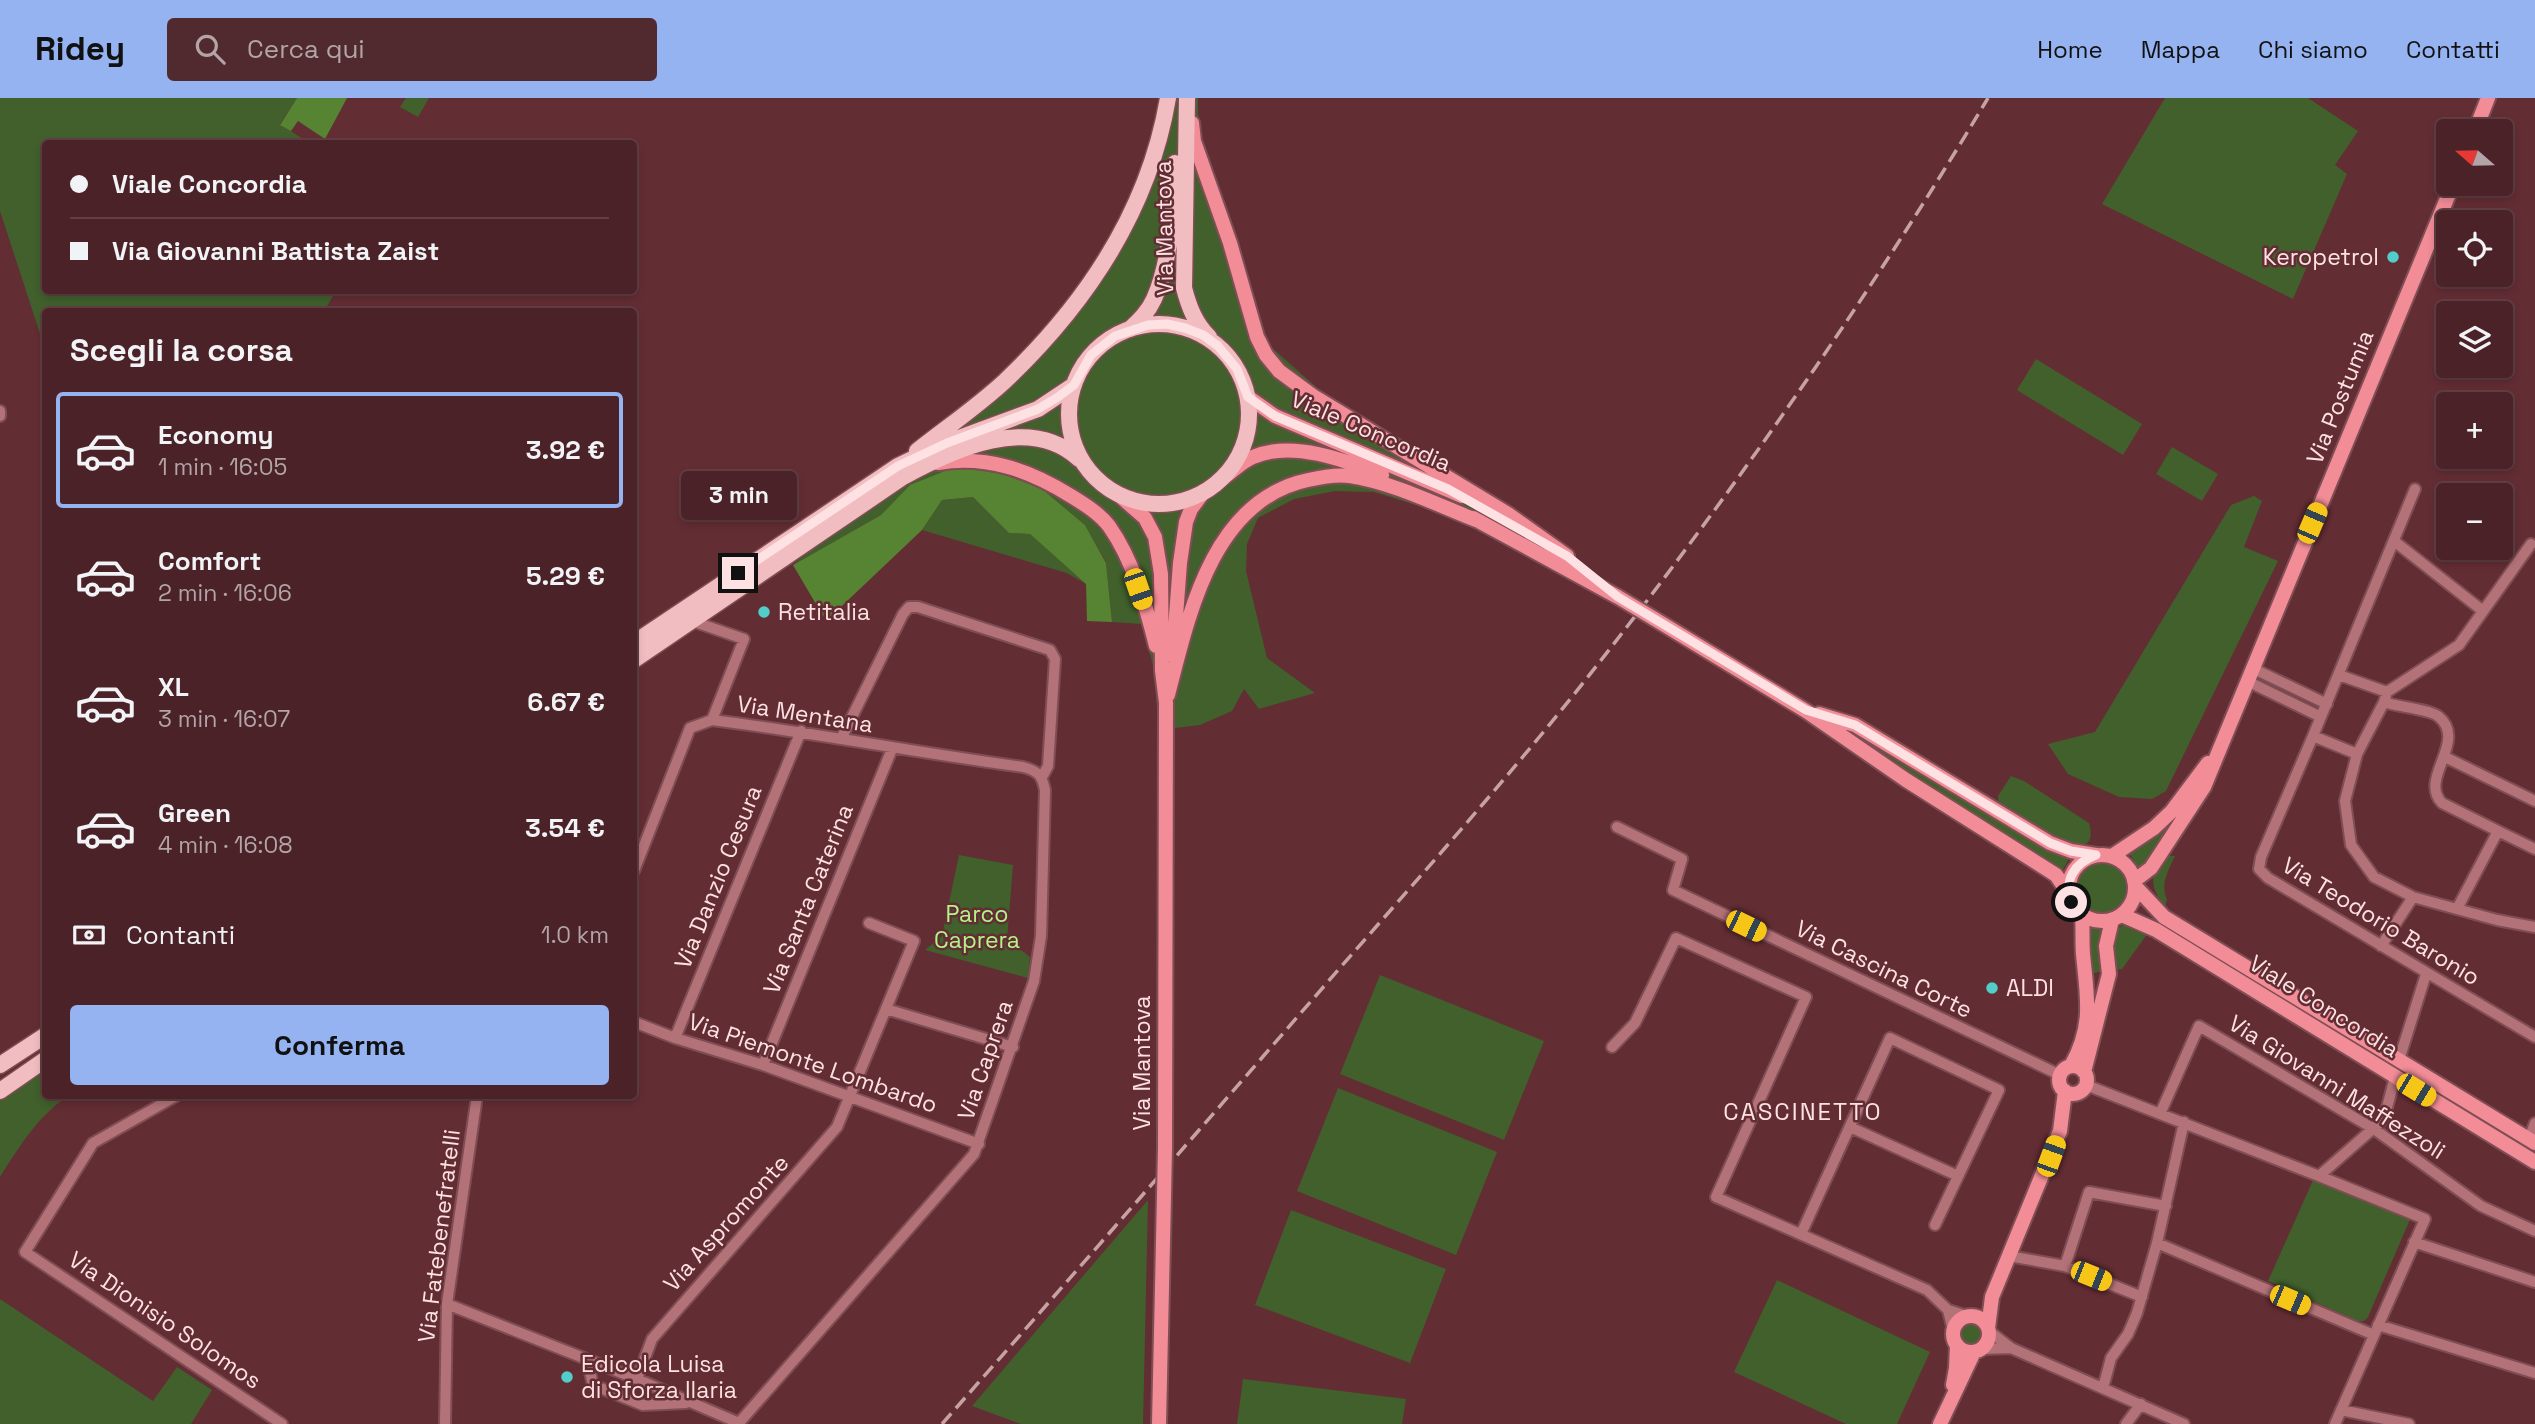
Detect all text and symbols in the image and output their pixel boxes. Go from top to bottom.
search box [167,18,657,81]
text: Ridey [35,28,125,70]
icon: search [191,30,229,68]
text: Cerca qui [247,32,365,66]
text: Home [2037,34,2103,65]
text: Mappa [2141,34,2220,65]
text: Chi siamo [2258,34,2368,65]
text: Contatti [2406,34,2500,65]
north arrow [2436,119,2513,196]
map controls [2436,119,2513,560]
street label: Via Mantova [1148,160,1180,296]
text: Viale Concordia [112,167,307,201]
button: locate [2436,210,2513,287]
text: Via Giovanni Battista Zaist [112,234,439,268]
place label: Keropetrol [2263,242,2379,272]
marker: Keropetrol [2385,249,2401,265]
button: layers [2436,301,2513,378]
street label: Via Postumia [2300,326,2380,468]
text: Scegli la corsa [70,330,293,370]
street label: Viale Concordia [1286,384,1456,478]
button: + [2436,392,2513,469]
text: Economy [158,418,274,452]
icon: car [74,419,137,482]
text: 3.92 € [526,433,605,467]
text: 1 min · 16:05 [158,452,287,482]
callout: 3 min [680,472,796,520]
text: 3 min [709,480,769,510]
button: − [2436,483,2513,560]
car [2295,500,2330,546]
text: Comfort [158,544,261,578]
icon: car [74,545,137,608]
route end [722,557,754,589]
text: 5.29 € [526,559,605,593]
car [1122,566,1155,612]
text: 2 min · 16:06 [158,578,292,608]
place label: Retitalia [778,597,870,627]
marker: Retitalia [756,604,772,620]
text: XL [158,670,189,704]
icon: car [74,671,137,734]
text: 6.67 € [527,685,605,719]
street label: Via Mentana [735,688,875,740]
text: 3 min · 16:07 [158,704,290,734]
street label: Via Danzio Cesura [667,781,769,973]
text: Green [158,796,231,830]
icon: car [74,797,137,860]
street label: Via Santa Caterina [756,800,860,998]
text: 3.54 € [525,811,605,845]
text: 4 min · 16:08 [158,830,293,860]
street label: Via Teodorio Baronio [2277,850,2485,992]
route start [2055,886,2087,918]
park label: Parco Caprera [934,899,1020,955]
car [1723,907,1770,945]
street label: Via Cascina Corte [1791,913,1977,1025]
icon: cash [70,916,108,954]
text: Contanti [126,918,235,952]
text: 1.0 km [541,920,609,950]
street label: Viale Concordia [2243,948,2405,1064]
place label: ALDI [2006,973,2054,1003]
marker: ALDI [1984,980,2000,996]
street label: Via Mantova [1127,995,1157,1131]
street label: Via Caprera [950,996,1020,1124]
button: Conferma [70,1005,609,1085]
street label: Via Piemonte Lombardo [685,1006,941,1120]
street label: Via Giovanni Maffezzoli [2223,1008,2451,1166]
car [2393,1070,2440,1110]
district label: CASCINETTO [1723,1096,1883,1127]
street label: Via Fatebenefratelli [411,1128,467,1344]
car [2034,1133,2069,1179]
street label: Via Aspromonte [657,1148,795,1298]
street label: Via Dionisio Solomos [63,1244,267,1396]
car [2068,1258,2115,1294]
car [2267,1282,2314,1318]
place label: Edicola Luisa di Sforza Ilaria [581,1349,737,1405]
marker: Edicola Luisa di Sforza Ilaria [559,1369,575,1385]

